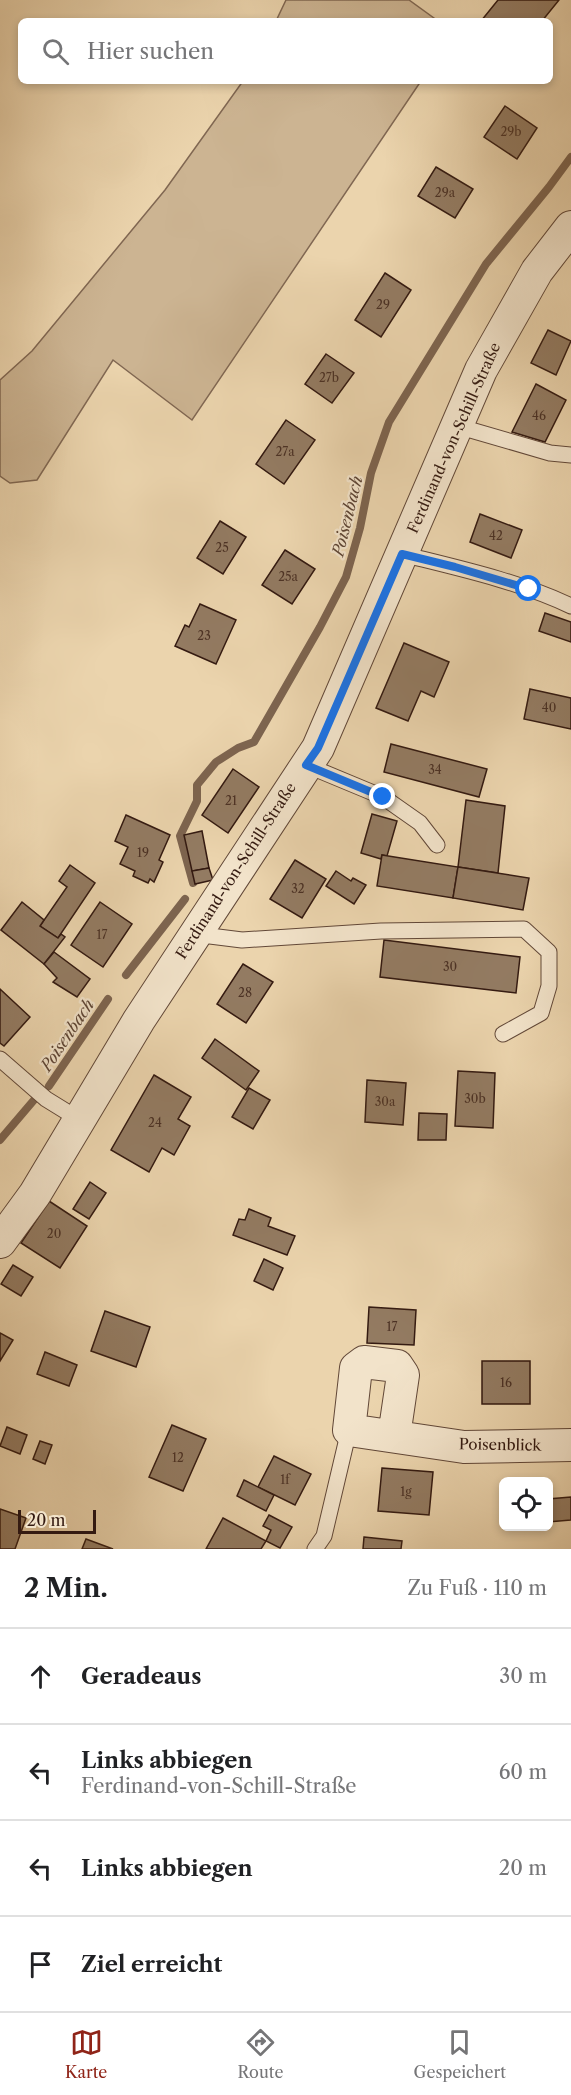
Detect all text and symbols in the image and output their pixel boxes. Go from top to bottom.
search box [18,18,553,84]
icon: search [39,35,72,68]
text: Hier suchen [87,38,214,65]
house number: 29b [500,124,522,139]
house number: 29a [435,185,456,200]
house number: 29 [376,297,390,312]
street label: Ferdinand-von-Schill-Straße [403,340,504,536]
house number: 27b [319,370,339,385]
house number: 46 [532,408,546,423]
house number: 27a [275,444,295,459]
water label: Poisenbach [327,474,367,560]
house number: 42 [489,528,503,543]
house number: 25 [215,540,229,555]
house number: 25a [278,569,299,584]
route start [515,575,541,601]
house number: 23 [197,628,211,643]
house number: 40 [542,700,556,715]
house number: 34 [428,762,442,777]
street label: Ferdinand-von-Schill-Straße [171,779,300,963]
route end [369,783,395,809]
house number: 21 [225,793,237,808]
house number: 19 [137,845,149,860]
house number: 32 [291,881,305,896]
house number: 17 [97,927,108,942]
house number: 30 [443,959,457,974]
house number: 28 [238,985,252,1000]
water label: Poisenbach [35,995,98,1076]
house number: 30b [464,1091,486,1106]
house number: 30a [375,1094,396,1109]
house number: 24 [148,1115,162,1130]
house number: 20 [47,1226,61,1241]
house number: 17 [387,1319,398,1334]
house number: 16 [500,1375,512,1390]
street label: Poisenblick [459,1434,543,1455]
house number: 12 [172,1450,184,1465]
house number: 1f [280,1472,291,1487]
map controls [499,1477,553,1531]
button: locate [499,1477,553,1531]
house number: 1g [400,1484,412,1499]
scale bar [18,1507,96,1534]
text: 20 m [27,1510,66,1530]
text: 2 Min. [24,1572,108,1604]
text: Zu Fuß · 110 m [407,1576,547,1600]
icon: ahead [24,1660,57,1693]
text: Geradeaus [81,1663,201,1690]
text: 30 m [499,1664,547,1688]
text: Links abbiegen [81,1747,253,1774]
icon: left [24,1756,57,1789]
text: 60 m [499,1760,547,1784]
text: Ferdinand-von-Schill-Straße [81,1774,356,1798]
icon: left [24,1852,57,1885]
text: Links abbiegen [81,1855,253,1882]
text: 20 m [499,1856,547,1880]
icon: arrive [24,1948,57,1981]
text: Ziel erreicht [81,1951,222,1978]
tab: Karte [65,2026,107,2082]
tab: Route [238,2026,283,2082]
tab: Gespeichert [414,2026,506,2082]

